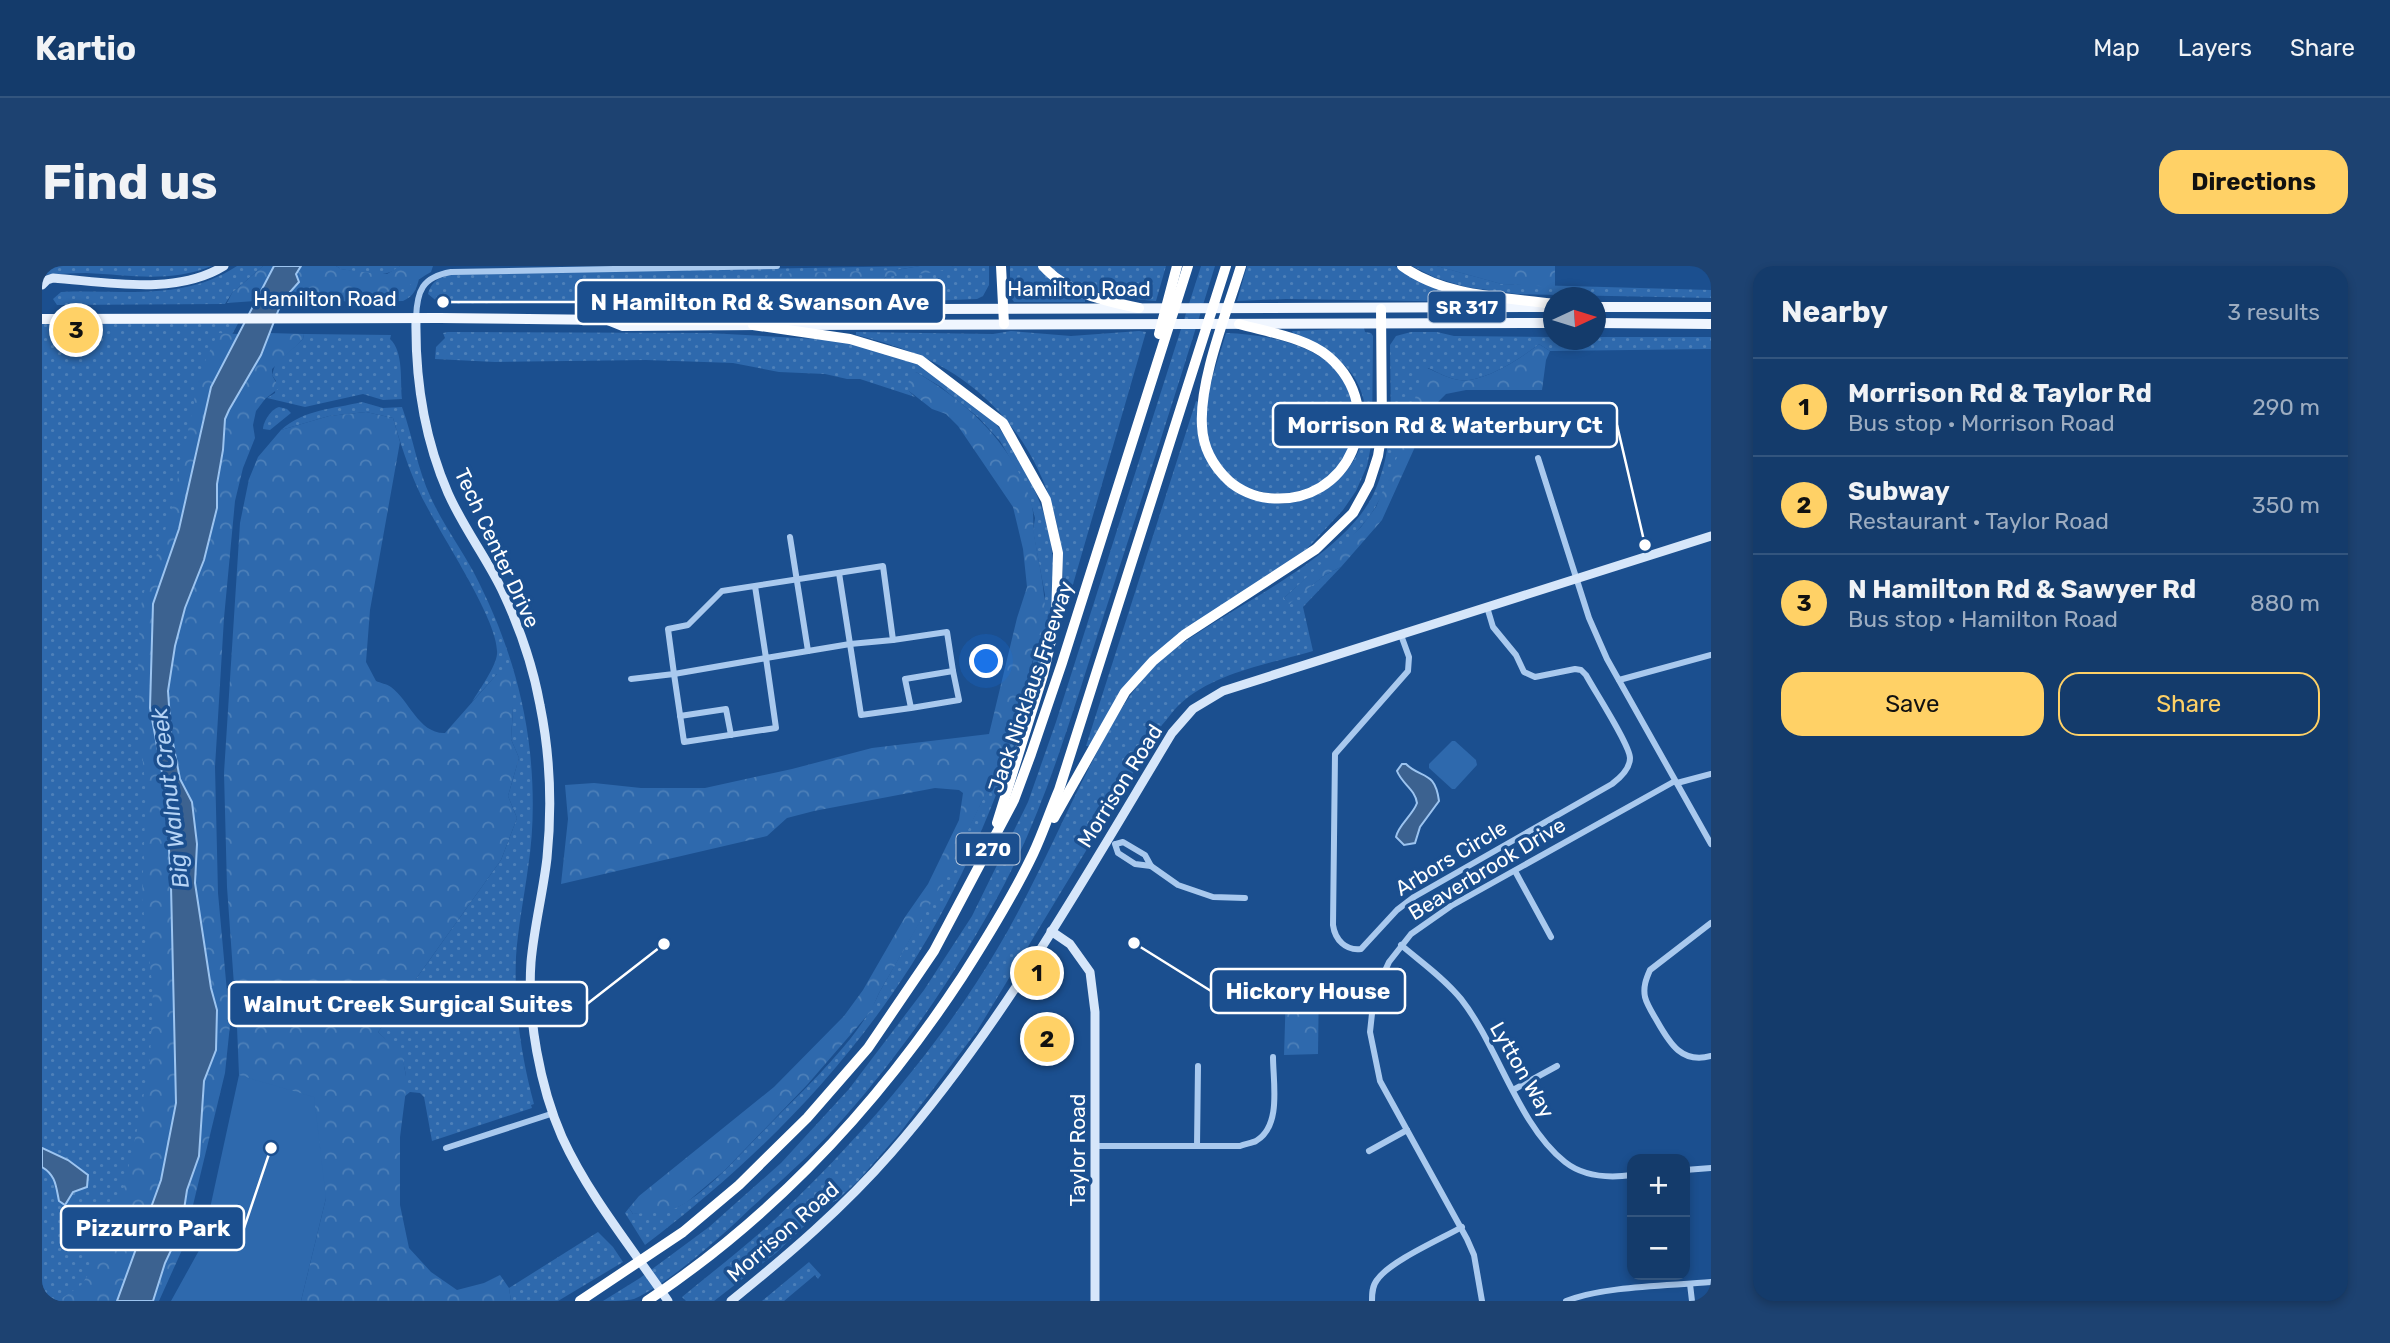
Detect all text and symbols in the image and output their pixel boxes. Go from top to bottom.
text: Kartio [35,29,136,68]
text: Map [2093,34,2140,62]
text: Layers [2178,34,2252,62]
text: Share [2290,34,2355,62]
button: Directions [2159,150,2348,214]
text: Find us [42,153,218,211]
street label: Hamilton Road [1007,276,1151,301]
callout: N Hamilton Rd & Swanson Ave [576,280,944,324]
street label: Hamilton Road [253,286,397,311]
north arrow [1543,287,1606,350]
text: N Hamilton Rd & Swanson Ave [591,288,929,316]
road number: SR 317 [1428,291,1506,322]
text: Nearby [1781,294,1888,330]
text: 3 results [2227,298,2320,326]
pin: 3 [53,304,99,356]
text: Morrison Rd & Taylor Rd [1848,378,2152,409]
text: 1 [1798,393,1810,421]
text: 290 m [2252,393,2320,421]
callout: Morrison Rd & Waterbury Ct [1273,403,1617,447]
text: Bus stop · Morrison Road [1848,409,2115,437]
text: Morrison Rd & Waterbury Ct [1287,411,1603,439]
street label: Tech Center Drive [450,464,545,631]
text: Subway [1848,476,1950,507]
text: 2 [1797,491,1811,519]
text: 350 m [2252,491,2320,519]
text: Restaurant · Taylor Road [1848,507,2109,535]
text: N Hamilton Rd & Sawyer Rd [1848,574,2196,605]
street label: Jack Nicklaus Freeway [983,577,1079,796]
text: 3 [1796,589,1812,617]
text: 880 m [2250,589,2320,617]
text: Bus stop · Hamilton Road [1848,605,2118,633]
your location [969,644,1003,678]
button: Save [1781,672,2044,736]
button: Share [2058,672,2320,736]
water label: Big Walnut Creek [145,705,195,890]
street label: Morrison Road [1072,720,1167,852]
street label: Beaverbrook Drive [1404,812,1570,925]
street label: Arbors Circle [1390,814,1511,901]
road number: I 270 [956,834,1020,864]
pin: 1 [1014,947,1060,999]
callout: Hickory House [1211,969,1405,1013]
text: Hickory House [1225,977,1391,1005]
callout: Walnut Creek Surgical Suites [229,982,587,1026]
text: Walnut Creek Surgical Suites [243,990,573,1018]
pin: 2 [1024,1013,1070,1065]
street label: Lytton Way [1485,1017,1560,1123]
street label: Taylor Road [1065,1094,1090,1206]
map controls [1627,1154,1690,1280]
button: + [1627,1154,1690,1217]
street label: Morrison Road [722,1176,844,1287]
callout: Pizzurro Park [61,1206,244,1250]
text: Pizzurro Park [76,1214,231,1242]
button: − [1627,1217,1690,1280]

